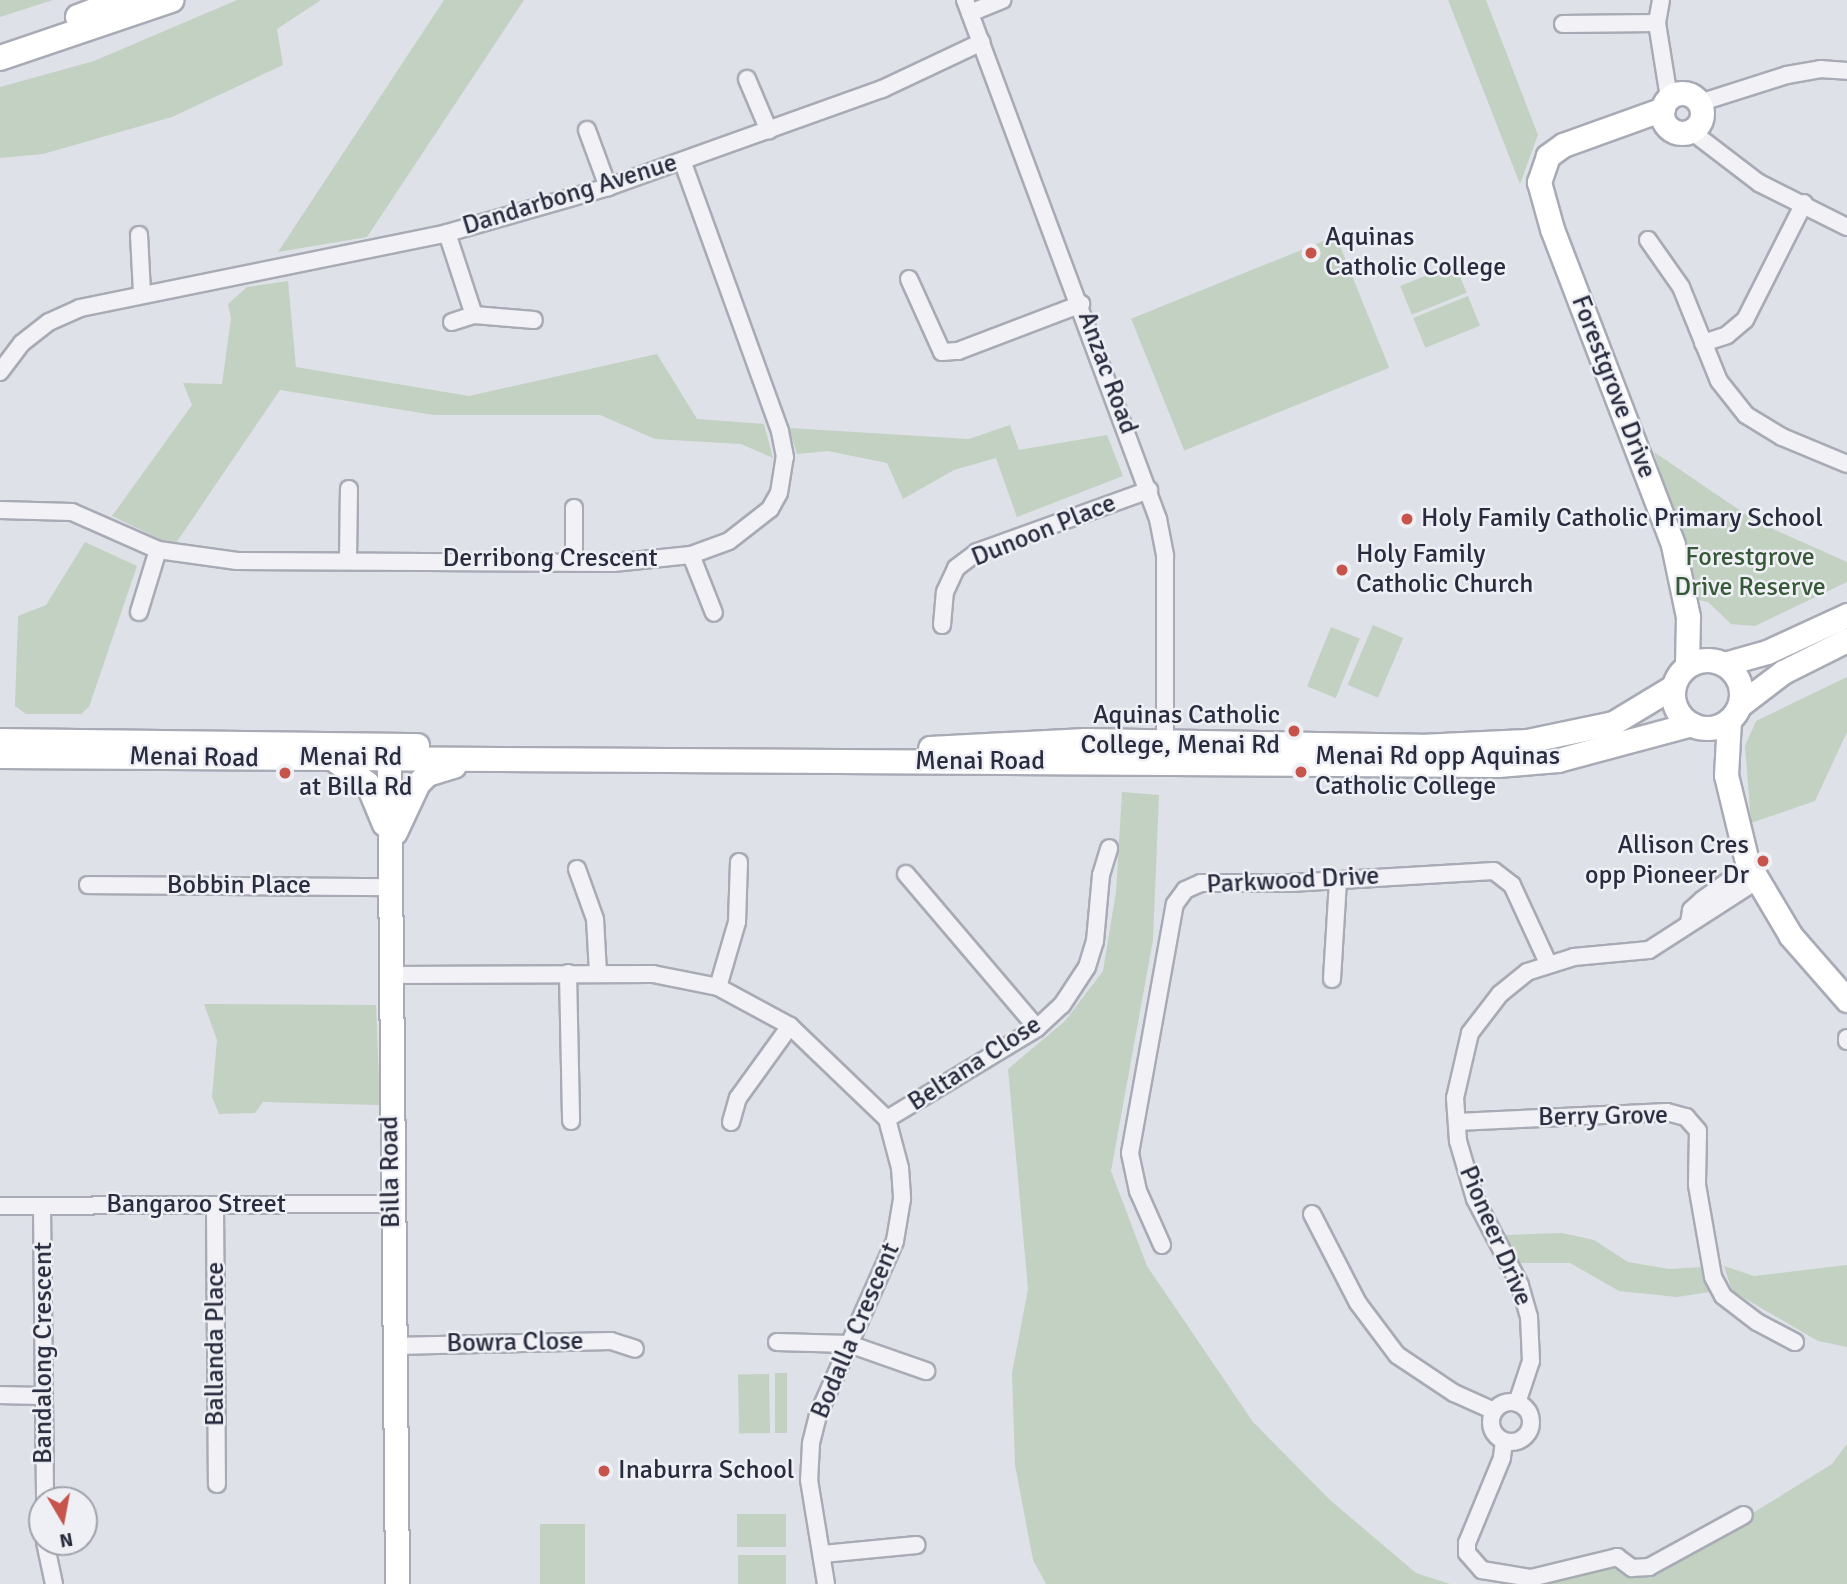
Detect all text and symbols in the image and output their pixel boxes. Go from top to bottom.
street label: Dandarbong Avenue [459,148,681,242]
place label: Aquinas Catholic College [1325,222,1506,284]
marker: Aquinas Catholic College [1303,245,1319,261]
street label: Forestgrove Drive [1564,291,1662,483]
street label: Anzac Road [1070,307,1144,439]
street label: Dunoon Place [967,488,1121,574]
place label: Holy Family Catholic Primary School [1421,503,1823,535]
marker: Holy Family Catholic Primary School [1399,511,1415,527]
place label: Holy Family Catholic Church [1356,539,1533,600]
park label: Forestgrove Drive Reserve [1674,542,1826,604]
street label: Derribong Crescent [443,543,657,575]
marker: Holy Family Catholic Church [1334,562,1350,578]
place label: Aquinas Catholic College, Menai Rd [1081,700,1280,762]
marker: Aquinas Catholic College, Menai Rd [1286,723,1302,739]
street label: Menai Road [129,741,259,775]
place label: Menai Rd opp Aquinas Catholic College [1315,741,1560,802]
place label: Menai Rd at Billa Rd [299,742,412,804]
street label: Menai Road [915,746,1045,778]
marker: Menai Rd opp Aquinas Catholic College [1293,764,1309,780]
marker: Menai Rd at Billa Rd [277,765,293,781]
place label: Allison Cres opp Pioneer Dr [1585,830,1749,892]
marker: Allison Cres opp Pioneer Dr [1755,853,1771,869]
street label: Parkwood Drive [1206,861,1380,901]
street label: Bobbin Place [167,870,311,902]
street label: Beltana Close [903,1009,1047,1119]
street label: Berry Grove [1538,1100,1668,1134]
street label: Billa Road [374,1116,408,1228]
street label: Pioneer Drive [1452,1161,1538,1311]
street label: Bangaroo Street [106,1189,286,1221]
street label: Bodalla Crescent [805,1238,907,1424]
street label: Bandalong Crescent [28,1242,60,1464]
street label: Ballanda Place [200,1262,232,1426]
street label: Bowra Close [446,1326,584,1360]
place label: Inaburra School [618,1455,794,1487]
marker: Inaburra School [596,1463,612,1479]
north arrow [28,1486,98,1556]
text: N [58,1527,75,1553]

